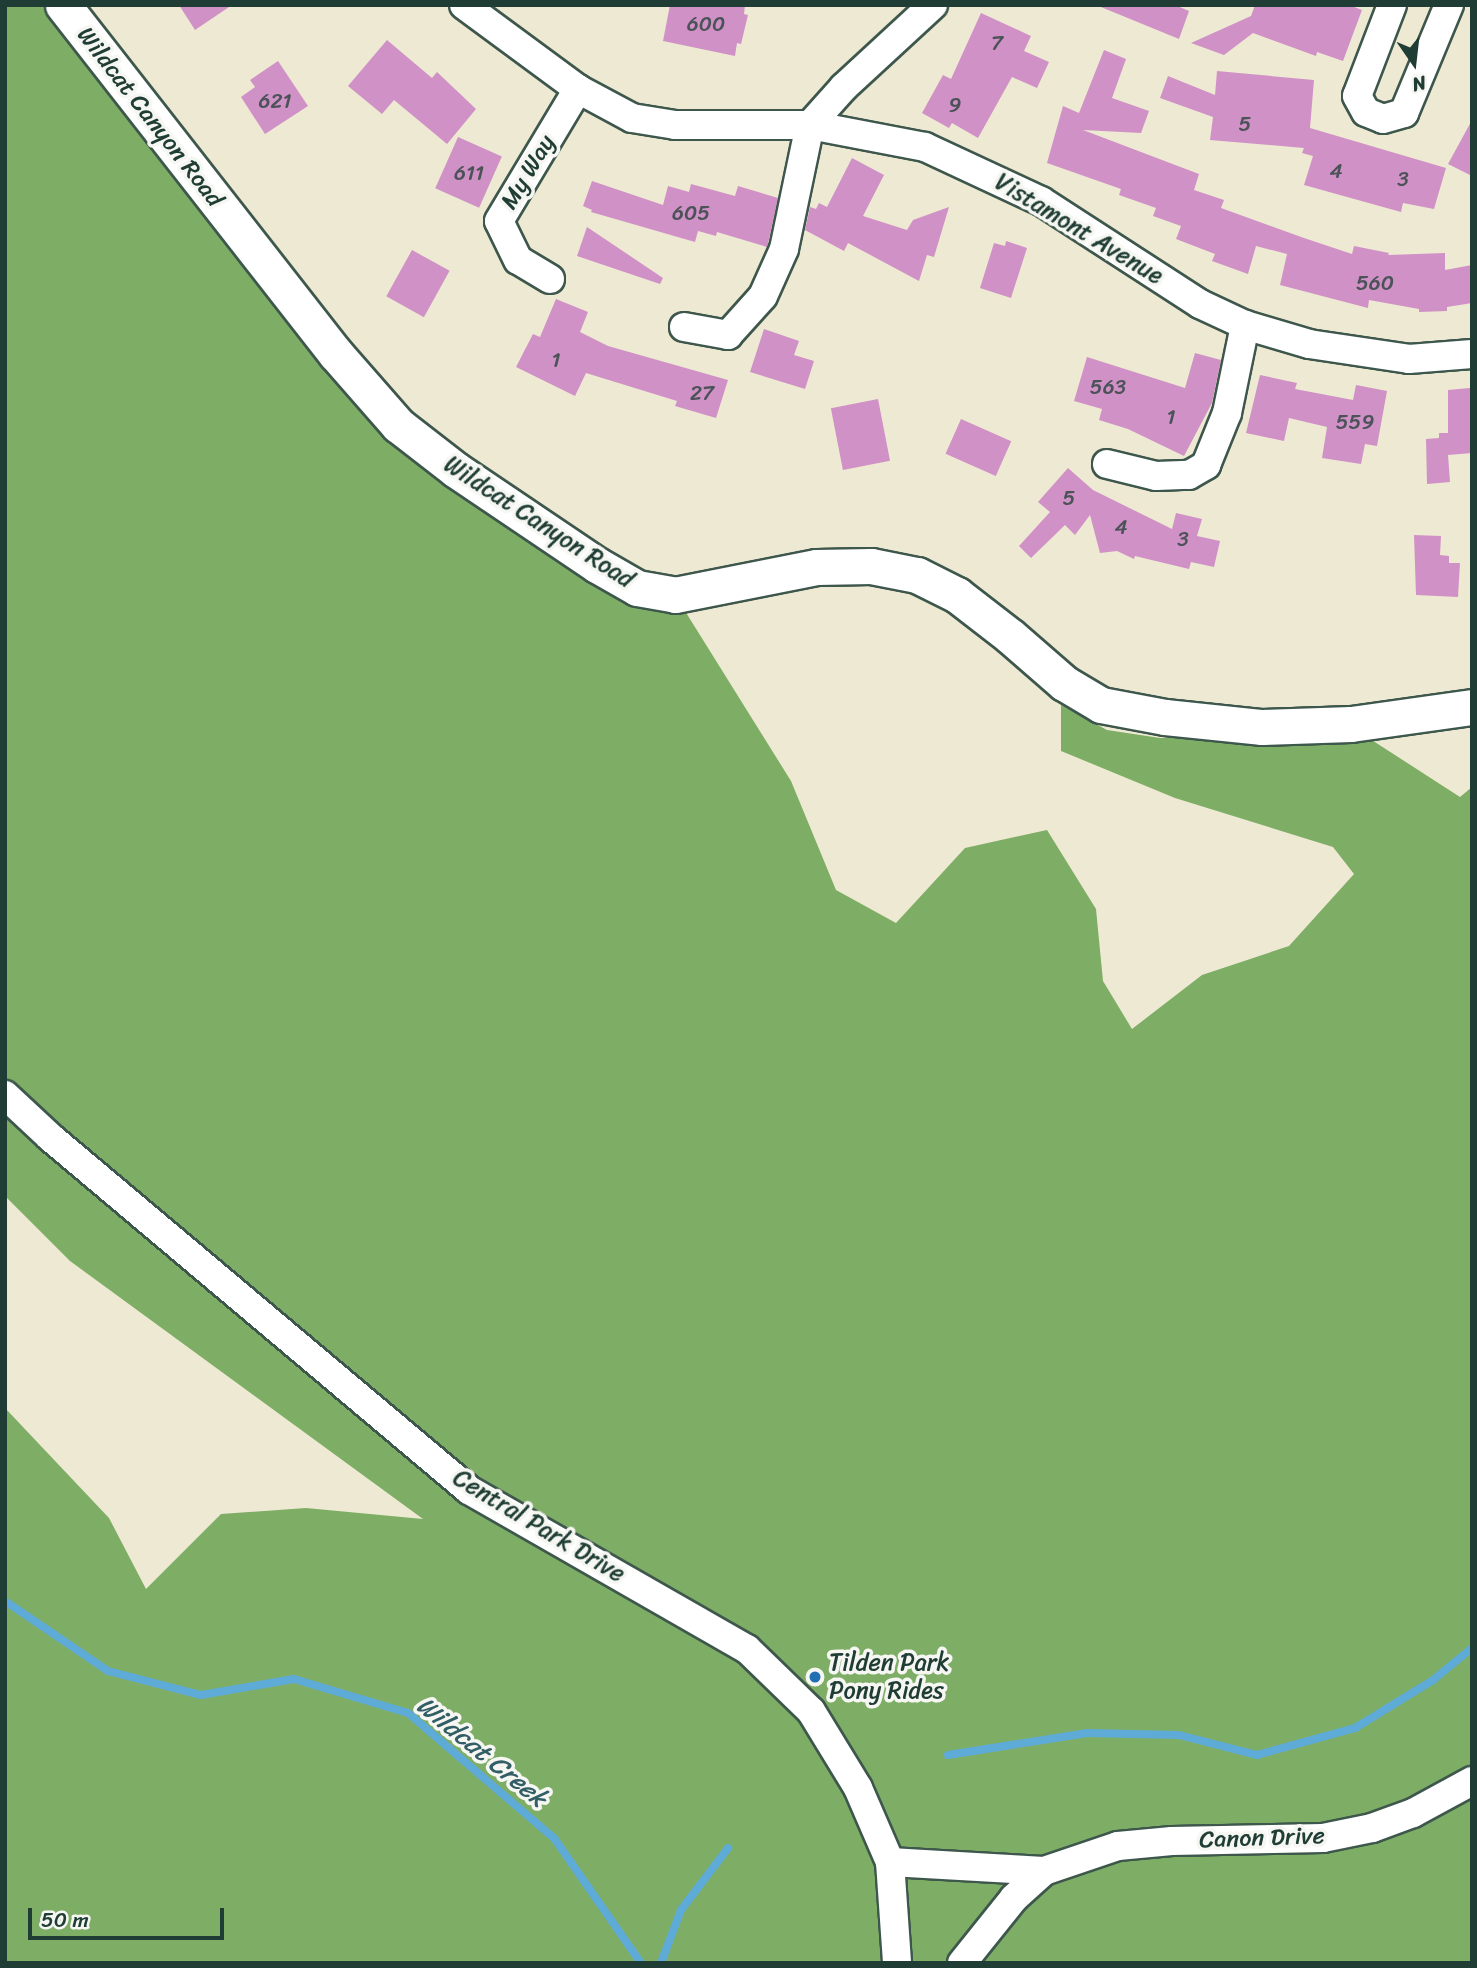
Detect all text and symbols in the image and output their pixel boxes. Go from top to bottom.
house number: 600 [687,11,725,37]
street label: Wildcat Canyon Road [71,21,229,213]
north arrow [1379,28,1449,98]
house number: 7 [991,30,1003,56]
text: N [1409,66,1430,101]
house number: 621 [258,88,292,114]
house number: 9 [949,92,961,118]
house number: 5 [1239,111,1251,137]
street label: My Way [495,130,561,214]
house number: 4 [1329,158,1343,184]
house number: 611 [454,160,484,186]
house number: 3 [1397,166,1409,192]
street label: Vistamont Avenue [990,167,1168,291]
house number: 605 [672,200,710,226]
house number: 560 [1356,270,1394,296]
house number: 1 [551,347,561,373]
house number: 563 [1090,374,1126,400]
house number: 27 [690,380,714,406]
house number: 1 [1166,404,1176,430]
house number: 559 [1336,409,1374,435]
street label: Wildcat Canyon Road [439,450,639,594]
house number: 5 [1063,485,1075,511]
house number: 4 [1114,514,1128,540]
house number: 3 [1177,526,1189,552]
street label: Central Park Drive [448,1463,630,1589]
place label: Tilden Park Pony Rides [829,1649,949,1705]
marker: Tilden Park Pony Rides [807,1669,823,1685]
water label: Wildcat Creek [410,1690,554,1814]
street label: Canon Drive [1199,1821,1325,1855]
scale bar [32,1895,228,1939]
text: 50 m [41,1901,89,1939]

